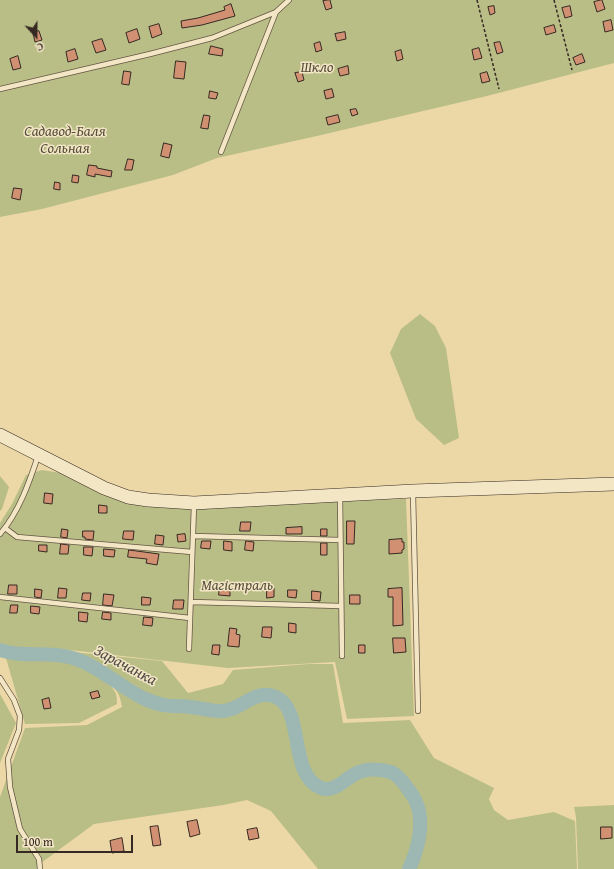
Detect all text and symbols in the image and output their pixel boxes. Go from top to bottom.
north arrow [16,16,56,56]
text: С [35,39,46,56]
park label: Шкло [301,59,333,77]
park label: Садавод-Баля Сольная [24,123,106,158]
park label: Магістраль [201,577,273,595]
water label: Зарачанка [90,641,160,691]
scale bar [18,827,135,853]
text: 100 m [23,833,53,850]

